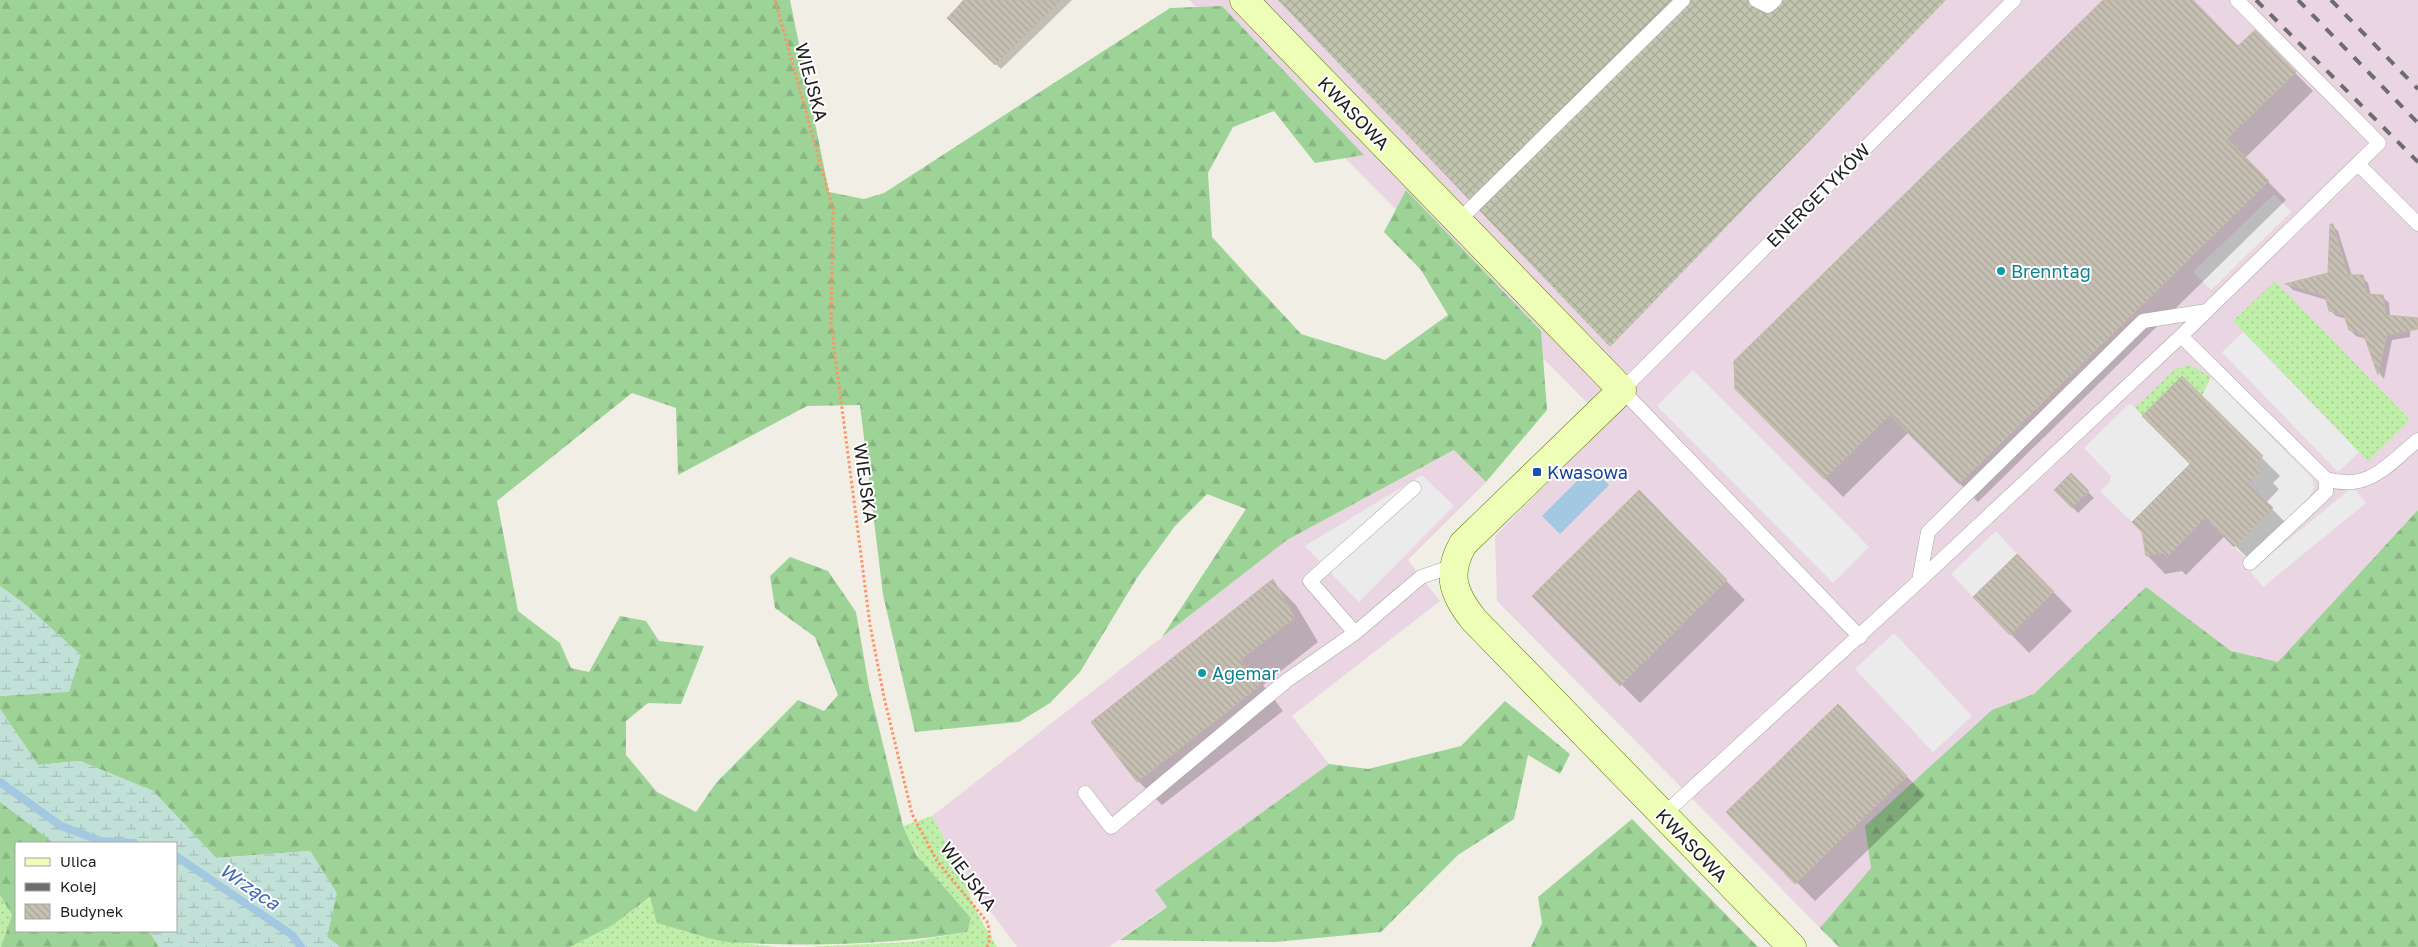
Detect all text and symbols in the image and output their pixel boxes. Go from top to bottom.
street label: WIEJSKA [791,40,833,124]
street label: KWASOWA [1314,72,1394,154]
street label: ENERGETYKÓW [1762,139,1874,251]
place label: Brenntag [2011,260,2091,282]
marker: Brenntag [1995,265,2007,277]
street label: WIEJSKA [850,442,882,524]
place label: Kwasowa [1547,461,1628,483]
marker: Kwasowa [1531,466,1543,478]
place label: Agemar [1212,662,1279,684]
marker: Agemar [1196,667,1208,679]
street label: KWASOWA [1652,804,1732,886]
street label: WIEJSKA [936,837,1002,915]
legend [15,842,178,932]
text: Ulica [60,852,96,870]
water label: Wrząca [216,858,285,915]
text: Kolej [60,877,96,895]
text: Budynek [60,902,124,920]

